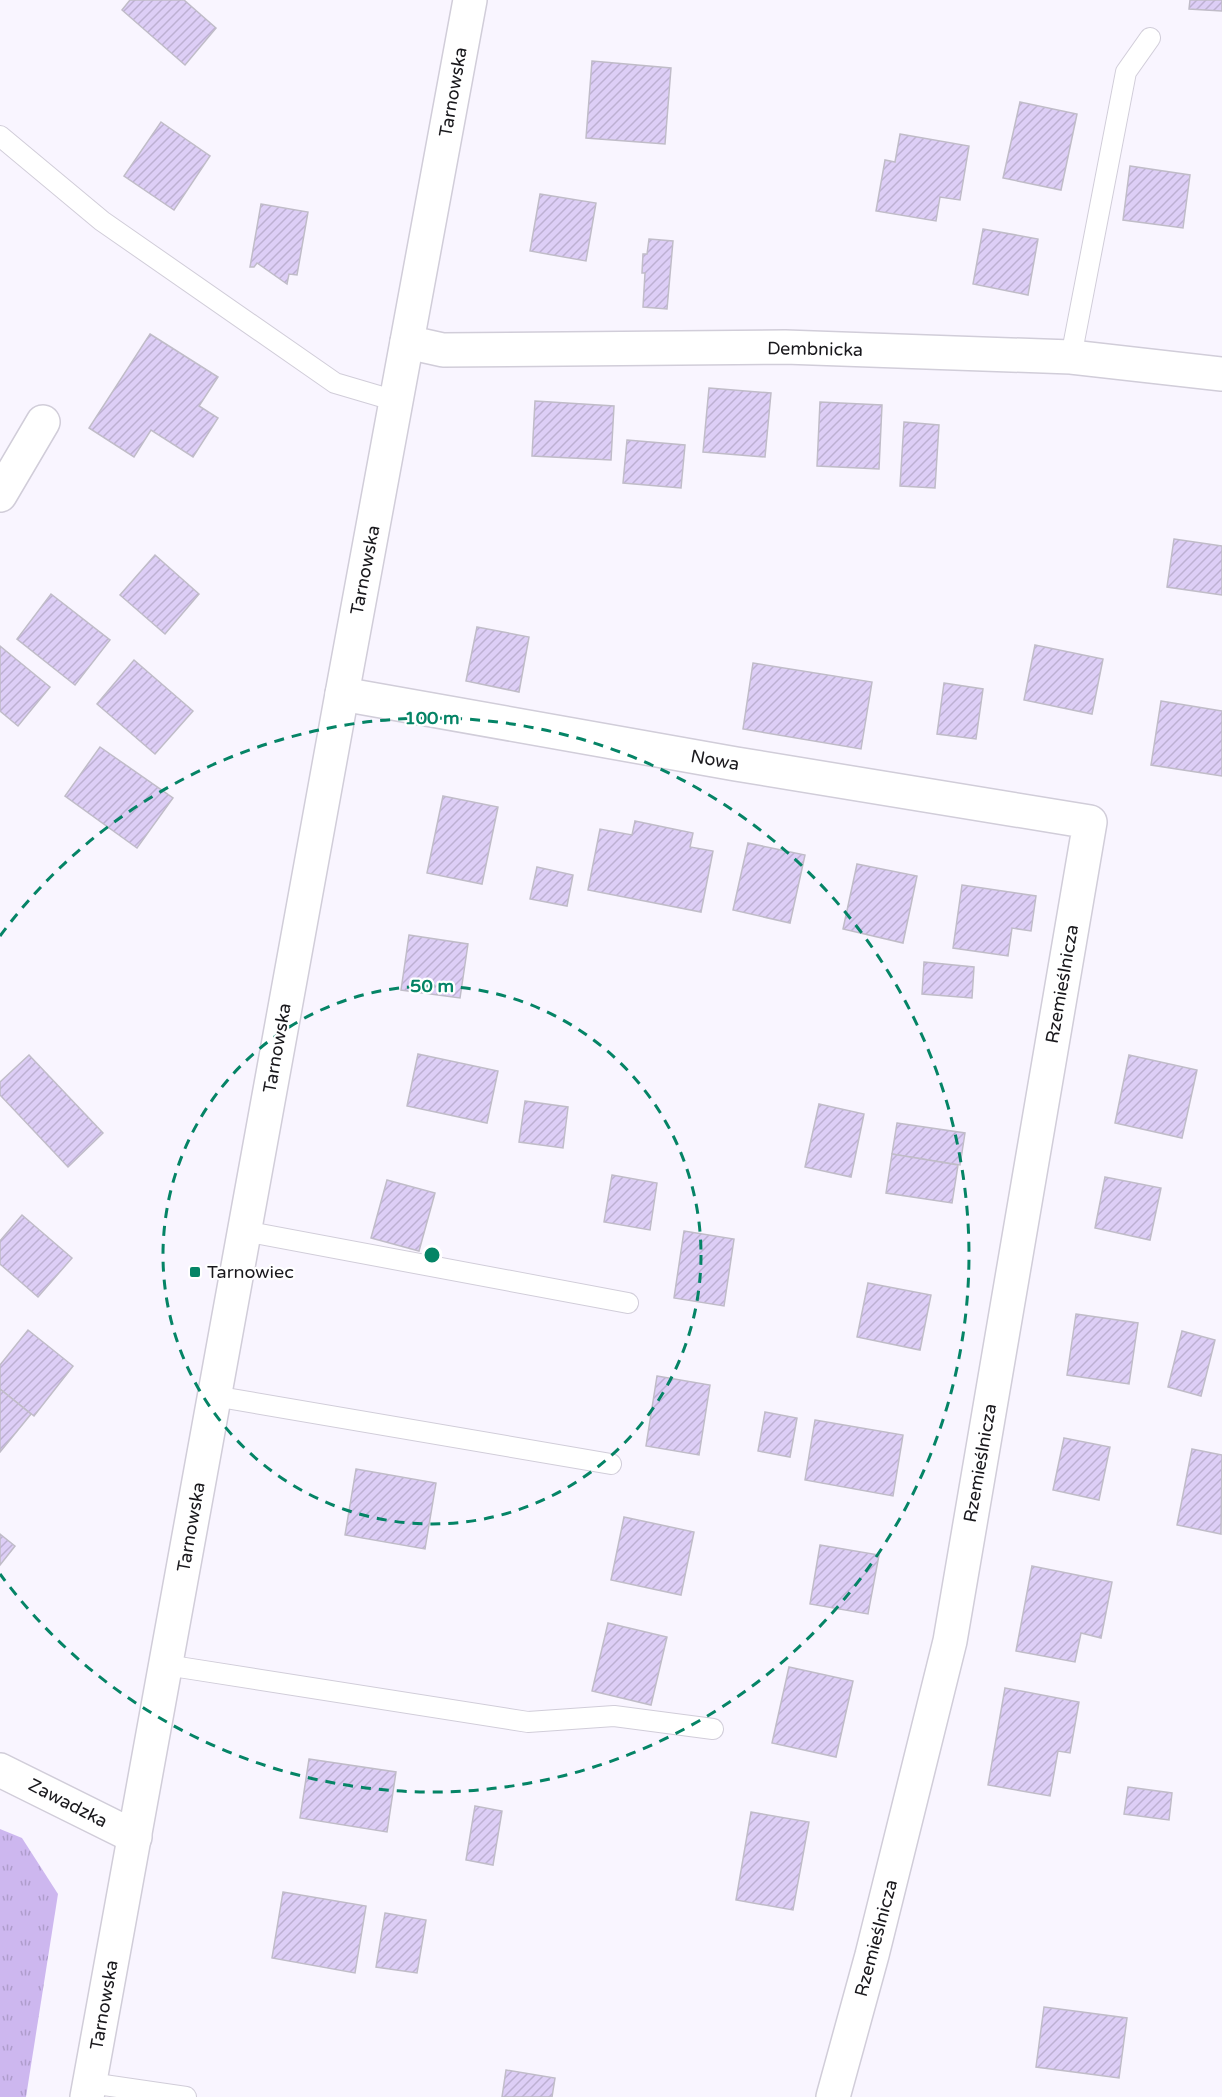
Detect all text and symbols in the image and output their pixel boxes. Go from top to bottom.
street label: Tarnowska [434,45,472,139]
street label: Dembnicka [767,337,863,361]
street label: Tarnowska [346,523,384,617]
text: 100 m [404,707,460,729]
street label: Nowa [689,745,741,775]
street label: Rzemieślnicza [1041,923,1083,1045]
text: 50 m [410,975,454,997]
street label: Tarnowska [258,1001,296,1095]
centre of rings [422,1245,442,1265]
place label: Tarnowiec [207,1261,294,1283]
marker: Tarnowiec [188,1265,202,1279]
street label: Rzemieślnicza [959,1402,1001,1524]
street label: Tarnowska [172,1480,210,1574]
street label: Zawadzka [25,1774,111,1832]
street label: Rzemieślnicza [850,1877,902,1999]
street label: Tarnowska [85,1958,123,2052]

